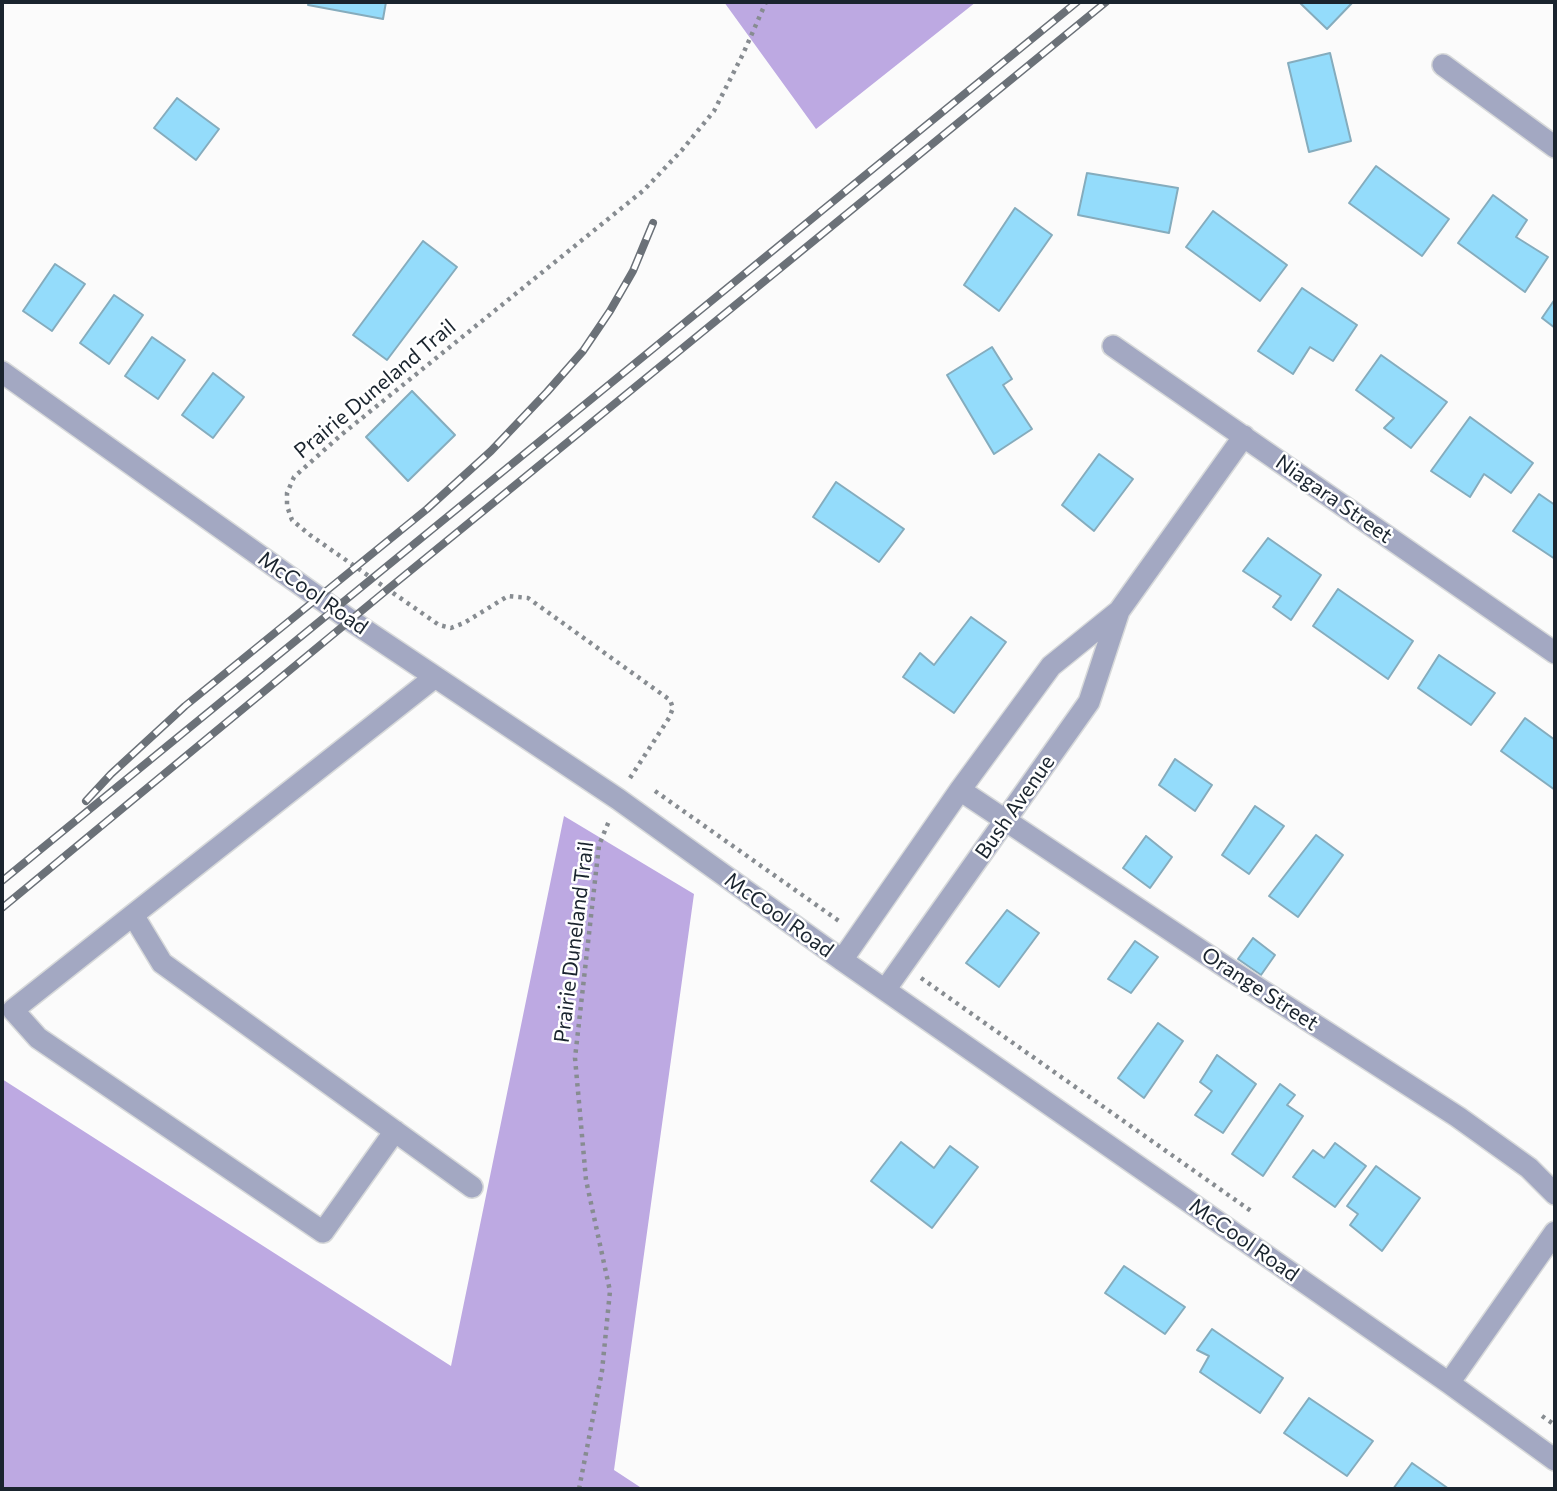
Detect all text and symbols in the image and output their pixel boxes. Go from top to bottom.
street label: Prairie Duneland Trail [289,314,461,464]
street label: Niagara Street [1271,449,1397,549]
street label: McCool Road [253,546,373,640]
street label: Bush Avenue [970,750,1060,864]
street label: Prairie Duneland Trail [549,840,599,1044]
street label: McCool Road [720,867,838,963]
street label: Orange Street [1197,942,1323,1036]
street label: McCool Road [1184,1193,1304,1287]

